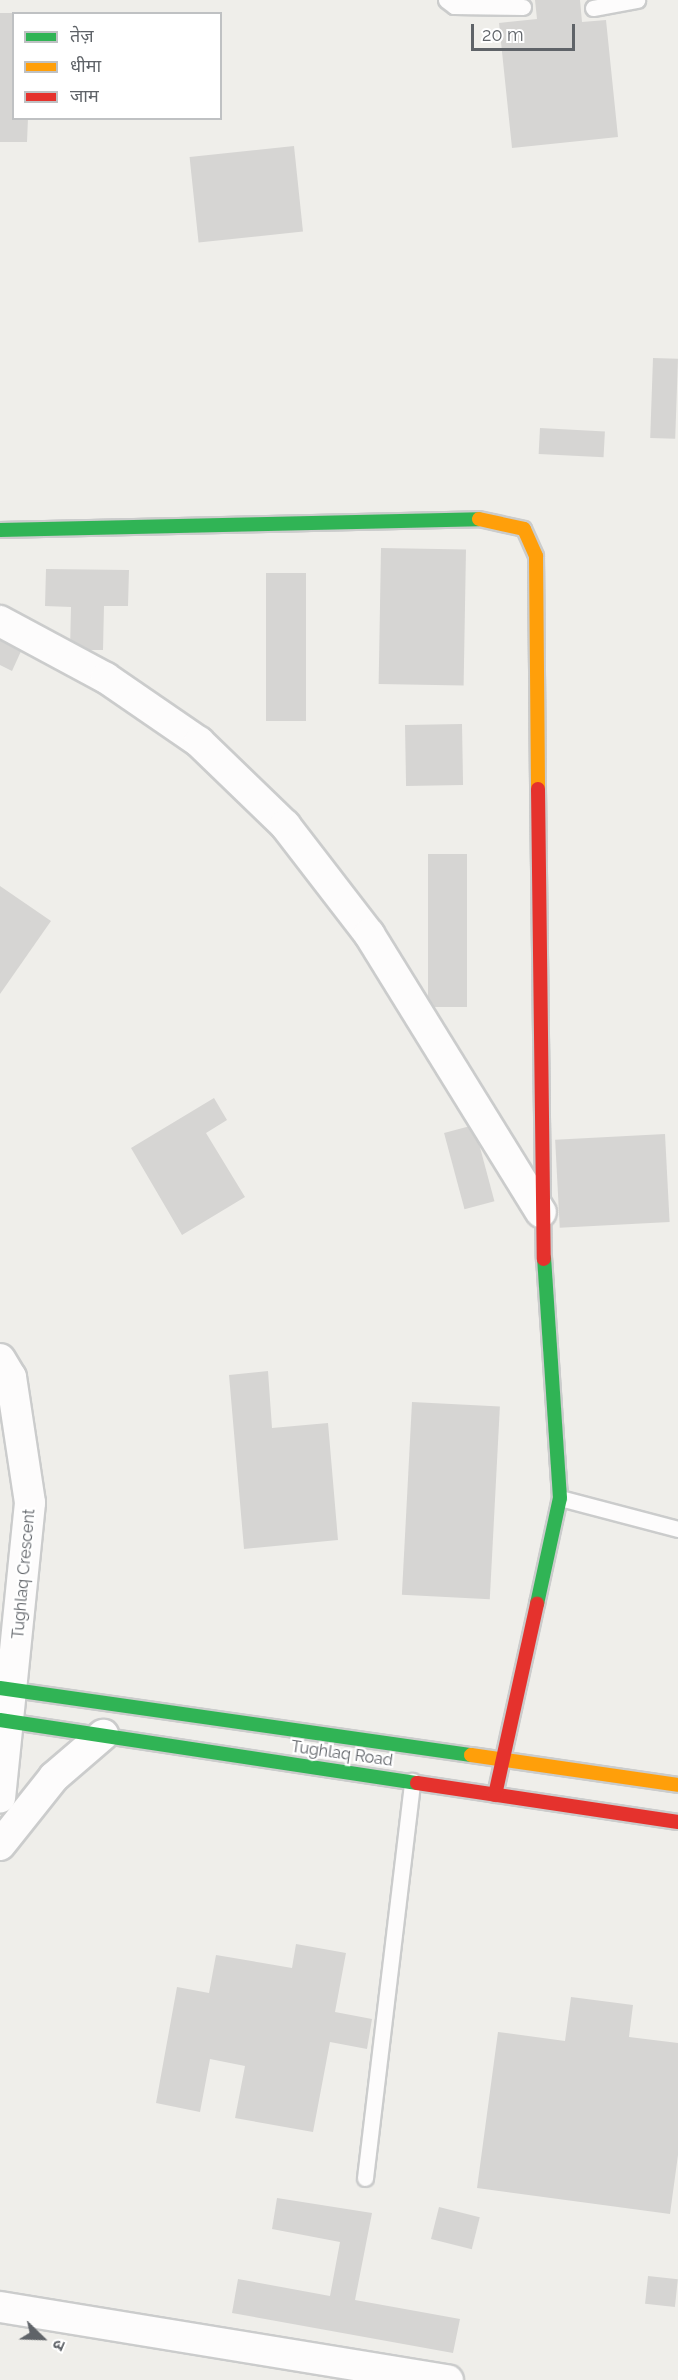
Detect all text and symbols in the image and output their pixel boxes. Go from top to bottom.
legend [12,12,222,120]
scale bar [474,12,578,50]
text: 20 m [482,24,524,45]
text: तेज़ [70,25,94,46]
text: धीमा [70,55,101,76]
text: जाम [70,85,99,106]
street label: Tughlaq Crescent [9,1508,39,1640]
street label: Tughlaq Road [290,1737,394,1771]
north arrow [12,2308,72,2368]
text: उ [48,2337,70,2353]

